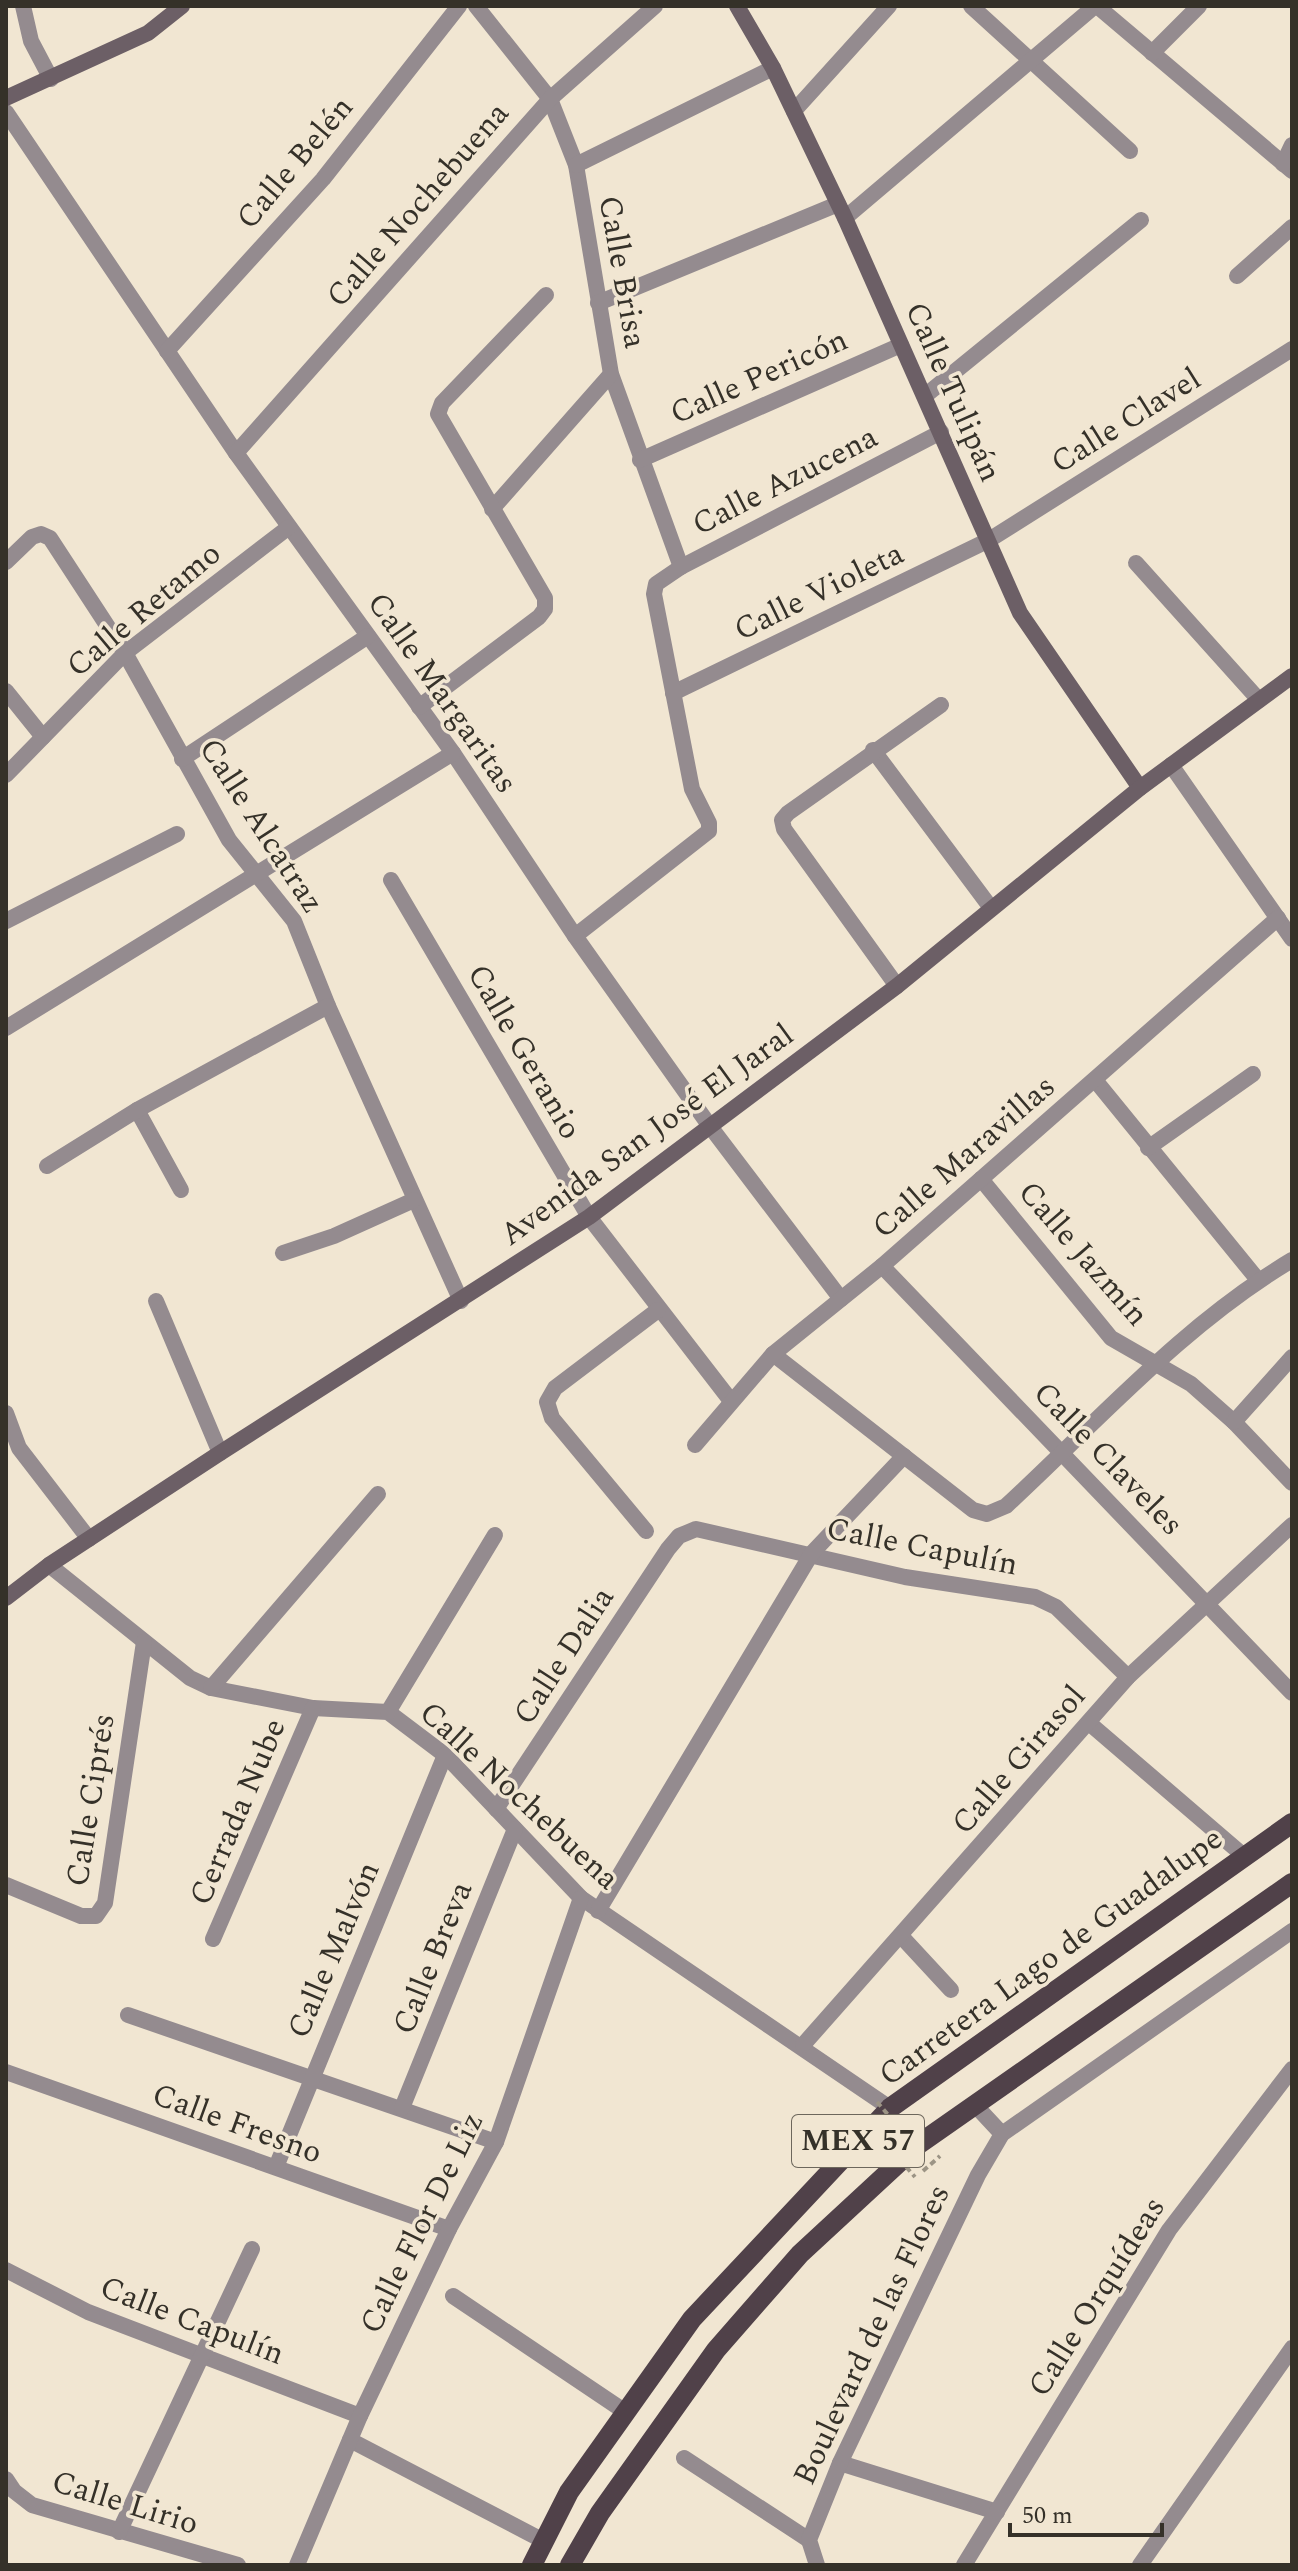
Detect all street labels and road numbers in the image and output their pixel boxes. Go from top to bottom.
street label: Calle Belén [224,85,366,241]
street label: Calle Nochebuena [315,91,522,319]
street label: Calle Brisa [584,192,660,353]
street label: Calle Tulipán [892,294,1014,490]
street label: Calle Pericón [662,316,856,438]
street label: Calle Clavel [1041,355,1211,487]
street label: Calle Azucena [684,413,887,549]
street label: Calle Retamo [56,530,232,690]
street label: Calle Violeta [726,530,913,654]
street label: Calle Margaritas [354,582,530,804]
street label: Calle Alcatraz [186,729,336,923]
street label: Calle Geranio [454,955,594,1149]
street label: Avenida San José El Jaral [490,1011,804,1259]
street label: Calle Maravillas [861,1063,1067,1251]
street label: Calle Jazmín [1006,1170,1160,1338]
street label: Calle Claveles [1021,1370,1195,1548]
street label: Calle Capulín [822,1504,1022,1590]
street label: Calle Dalia [501,1577,627,1735]
street label: Calle Girasol [940,1674,1098,1846]
street label: Calle Nochebuena [408,1690,631,1902]
street label: Calle Ciprés [53,1710,129,1890]
street label: Cerrada Nube [177,1711,299,1913]
street label: Carretera Lago de Guadalupe [869,1815,1233,2099]
street label: Calle Malvón [275,1854,393,2046]
street label: Calle Breva [380,1874,486,2042]
street label: Calle Fresno [145,2071,329,2177]
street label: Calle Flor De Liz [347,2104,497,2342]
road number: MEX 57 [792,2115,924,2167]
street label: Boulevard de las Flores [781,2176,963,2494]
street label: Calle Orquídeas [1016,2187,1178,2407]
street label: Calle Capulín [93,2263,291,2379]
street label: Calle Lirio [46,2457,204,2549]

